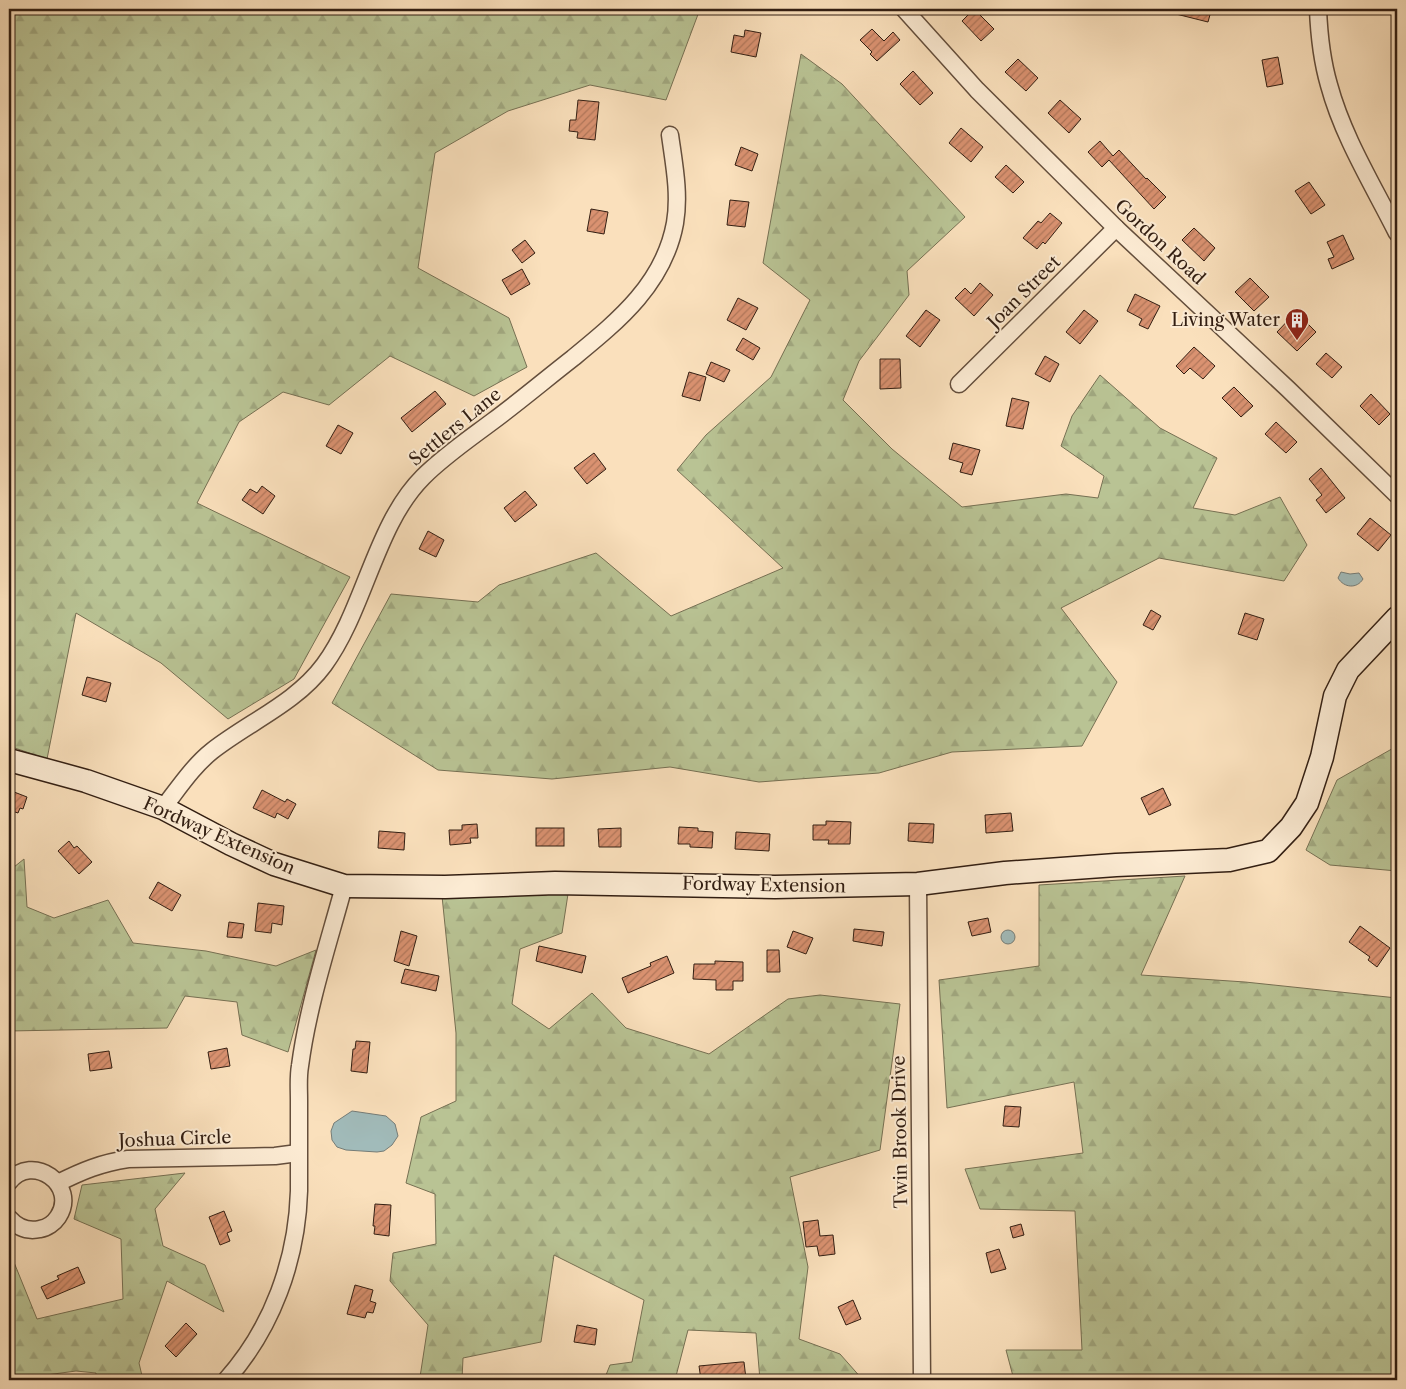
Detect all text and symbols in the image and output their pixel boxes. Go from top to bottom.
street label: Gordon Road [1110,195,1210,289]
street label: Joan Street [981,251,1065,335]
building icon: Living Water [1284,307,1310,341]
place label: Living Water [1171,309,1280,331]
street label: Settlers Lane [405,383,505,471]
street label: Fordway Extension [140,793,298,879]
street label: Fordway Extension [682,873,846,897]
street label: Twin Brook Drive [888,1055,912,1209]
street label: Joshua Circle [115,1126,232,1152]

